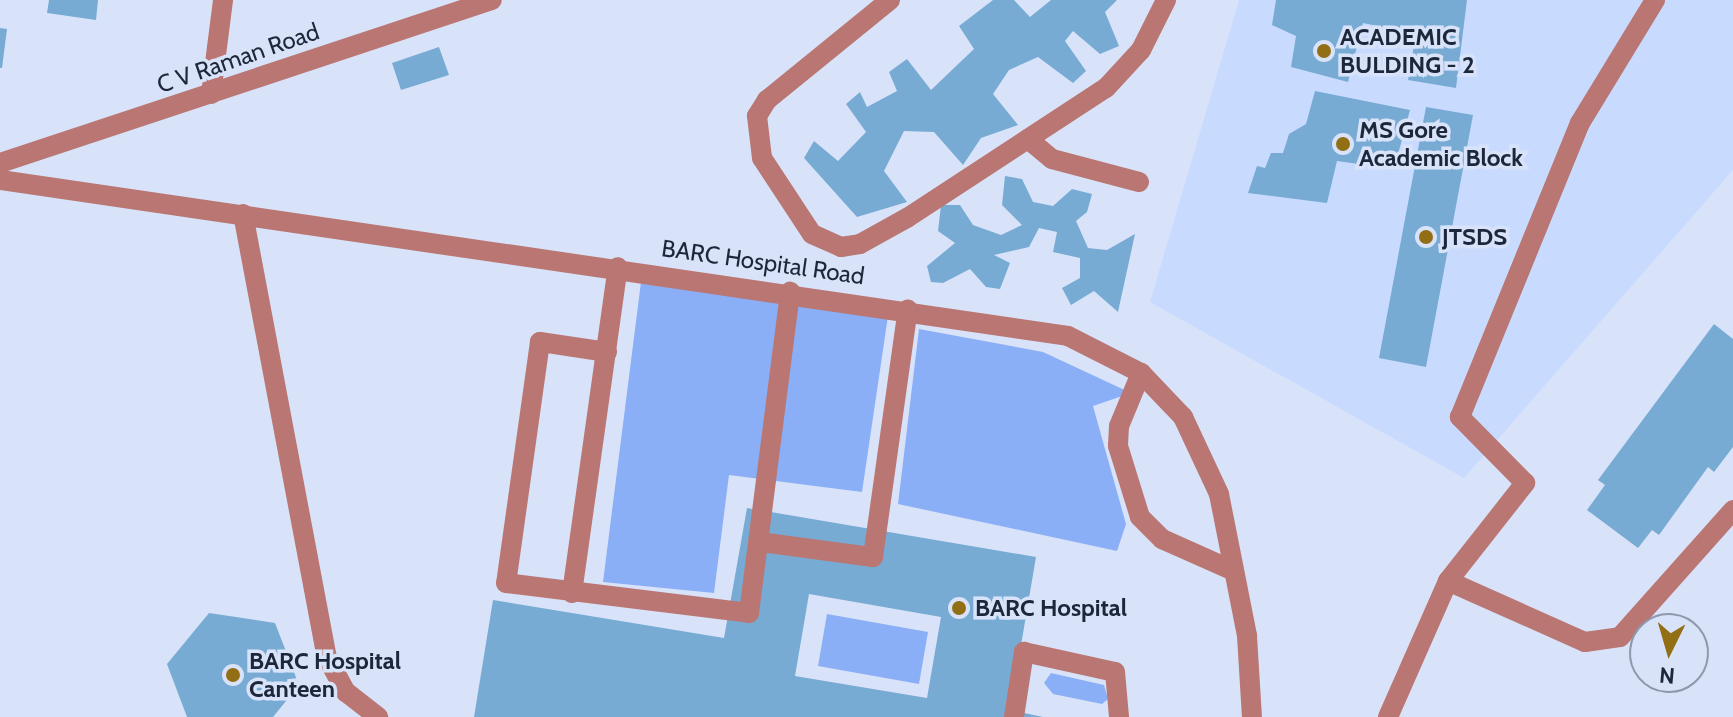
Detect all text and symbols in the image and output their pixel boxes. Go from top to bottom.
street label: C V Raman Road [153,17,323,99]
place label: ACADEMIC BULDING - 2 [1340,23,1475,79]
marker: ACADEMIC BULDING - 2 [1315,42,1333,60]
place label: MS Gore Academic Block [1359,116,1523,172]
marker: MS Gore Academic Block [1334,135,1352,153]
place label: JTSDS [1442,223,1507,251]
marker: JTSDS [1417,228,1435,246]
street label: BARC Hospital Road [660,233,866,291]
place label: BARC Hospital [975,594,1127,622]
marker: BARC Hospital [950,599,968,617]
north arrow [1629,613,1709,693]
place label: BARC Hospital Canteen [249,647,401,703]
text: N [1658,661,1676,690]
marker: BARC Hospital Canteen [224,666,242,684]

